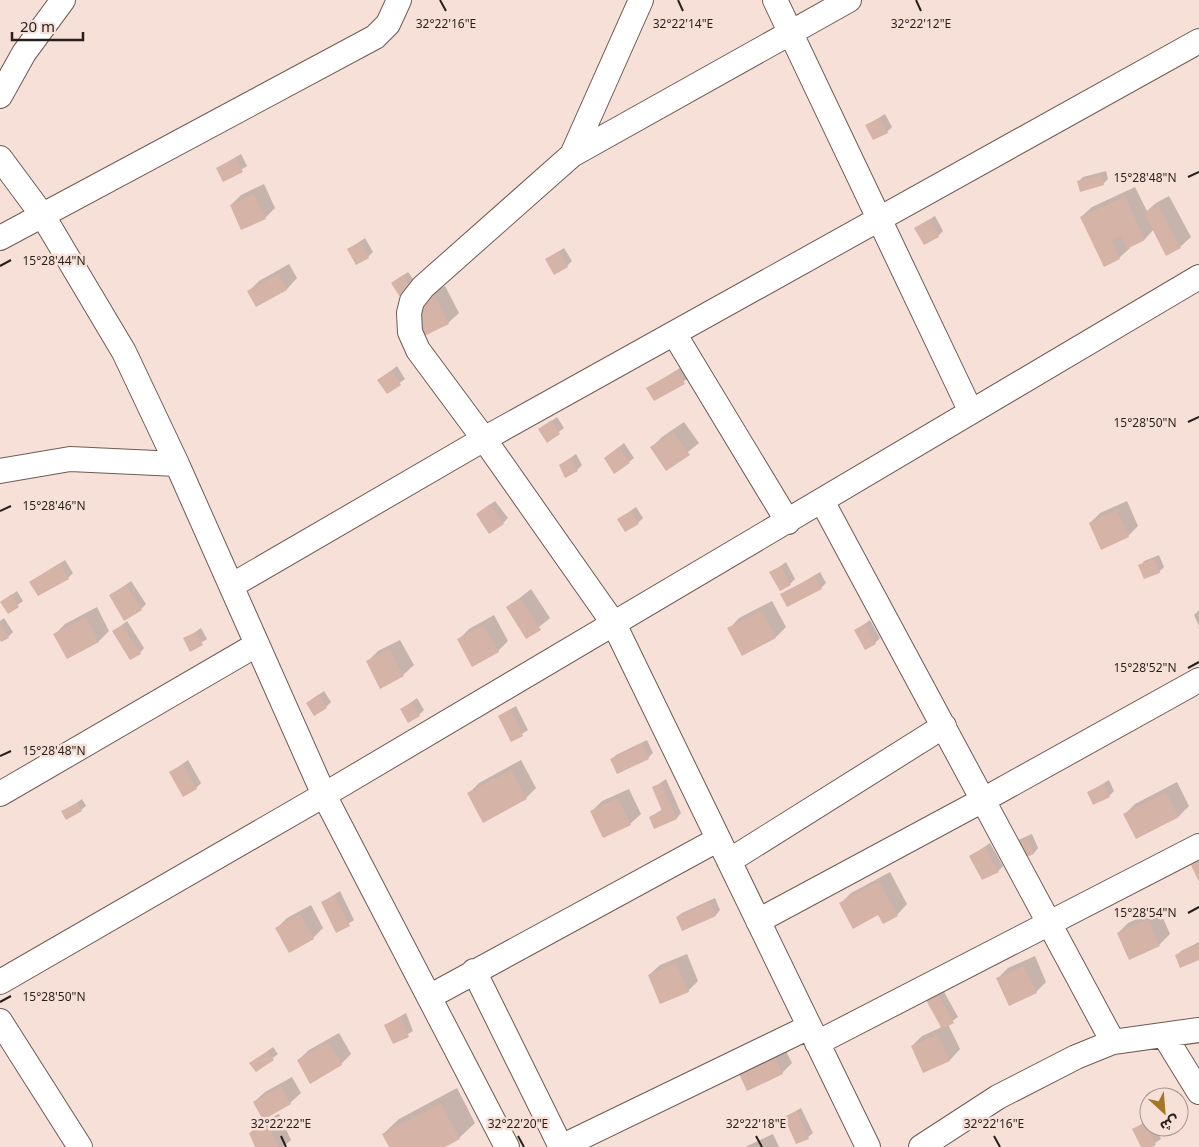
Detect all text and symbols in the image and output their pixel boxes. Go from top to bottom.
scale bar [12,10,84,42]
text: 32°22'16"E [416,15,476,32]
text: 32°22'14"E [653,15,713,32]
text: 32°22'12"E [891,15,951,32]
text: 20 m [20,16,55,36]
text: 15°28'48"N [1113,169,1177,186]
text: 15°28'44"N [22,252,86,269]
text: 15°28'50"N [1113,414,1177,431]
text: 15°28'46"N [22,497,86,514]
text: 15°28'52"N [1113,659,1177,676]
text: 15°28'48"N [22,742,86,759]
text: 15°28'54"N [1113,904,1177,921]
text: 15°28'50"N [22,988,86,1005]
north arrow [1139,1087,1189,1137]
text: ش [1157,1111,1183,1137]
text: 32°22'22"E [251,1115,311,1132]
text: 32°22'20"E [488,1115,548,1132]
text: 32°22'18"E [726,1115,786,1132]
text: 32°22'16"E [964,1115,1024,1132]

